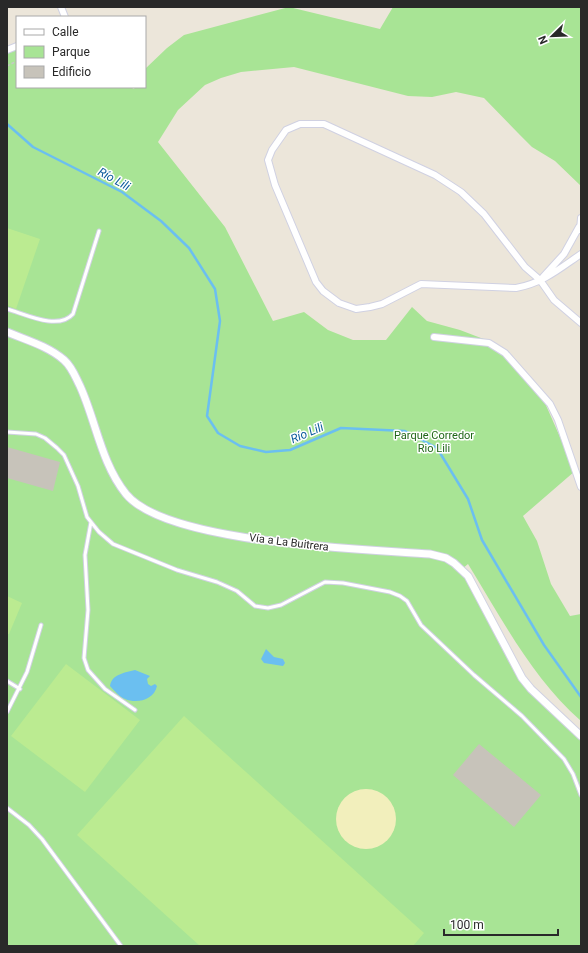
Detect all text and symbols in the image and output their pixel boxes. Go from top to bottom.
legend [16,16,146,88]
north arrow [532,16,572,56]
text: Calle [52,25,79,39]
text: N [536,33,551,46]
text: Parque [52,45,90,59]
text: Edificio [52,65,91,79]
water label: Río Lili [96,165,133,194]
water label: Río Lili [288,420,326,446]
park label: Parque Corredor Rio Lili [394,429,474,455]
street label: Vía a La Buitrera [248,531,329,554]
scale bar [444,911,558,937]
text: 100 m [450,918,484,932]

